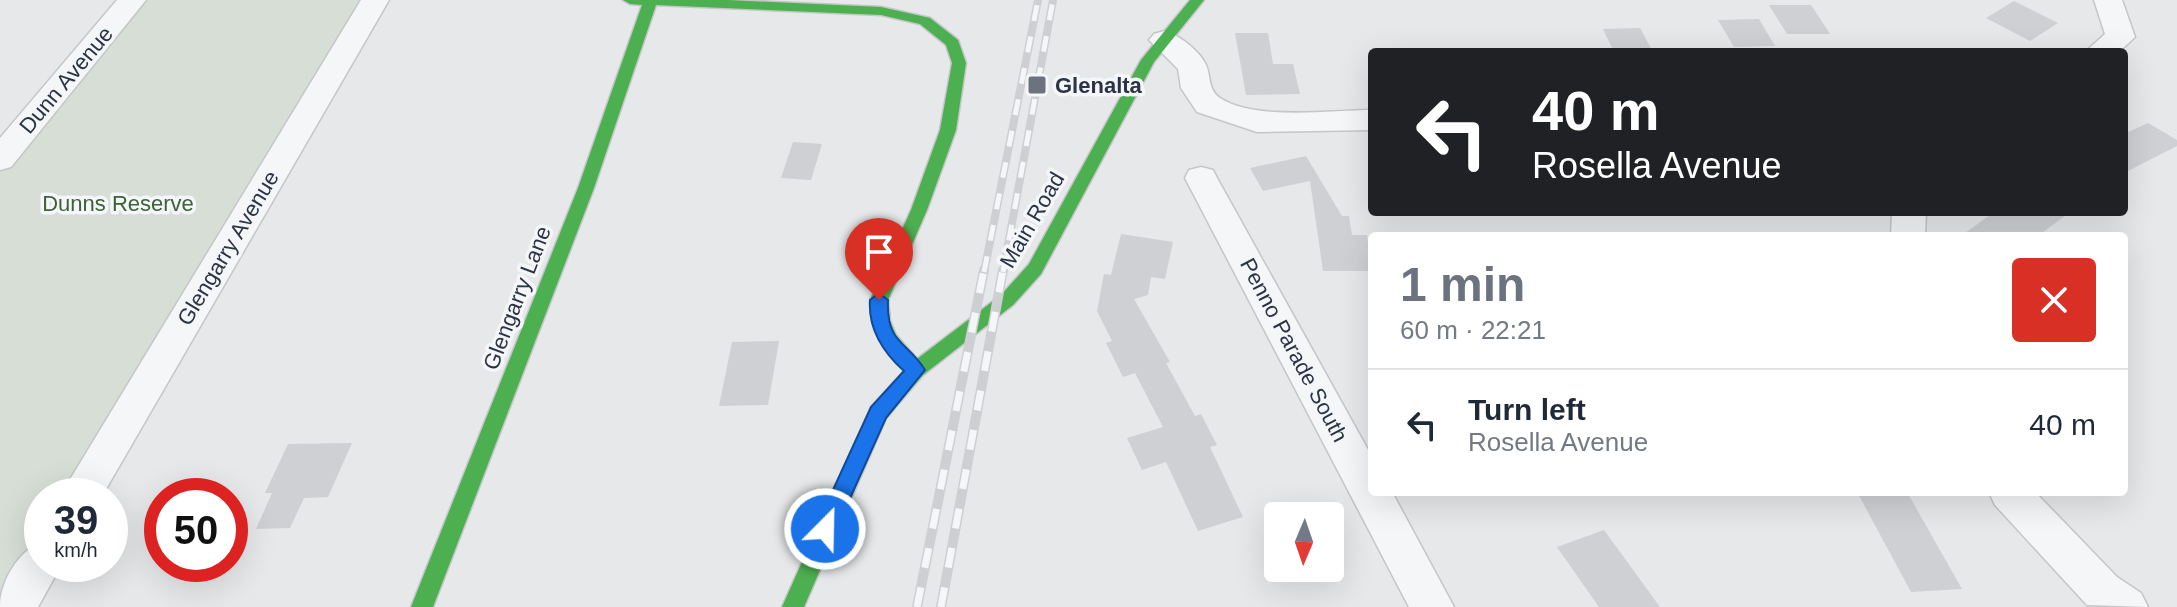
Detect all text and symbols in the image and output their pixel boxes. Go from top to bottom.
street label: Dunn Avenue [14,22,118,138]
place label: Glenalta [1055,73,1143,98]
marker: Glenalta [1026,74,1048,96]
text: 40 m [1532,79,1660,142]
icon: left [1400,80,1504,184]
text: Rosella Avenue [1532,145,1782,186]
street label: Glengarry Avenue [172,166,284,330]
street label: Main Road [995,168,1069,272]
park label: Dunns Reserve [42,191,194,216]
pin [845,218,913,300]
street label: Glengarry Lane [478,223,556,373]
icon: arrive [857,230,901,274]
street label: Penno Parade South [1235,254,1353,446]
text: 1 min [1400,258,1525,311]
button: close [2012,258,2096,342]
text: 60 m · 22:21 [1400,315,1546,345]
text: Turn left [1468,393,1586,426]
icon: left [1400,403,1444,447]
text: 40 m [2029,408,2096,441]
text: Rosella Avenue [1468,427,1648,457]
speed limit sign: 50 [144,478,248,582]
position arrow [783,487,867,571]
text: 39 [54,498,98,542]
north arrow [1264,502,1344,582]
map controls [1264,502,1344,582]
text: km/h [54,539,98,561]

